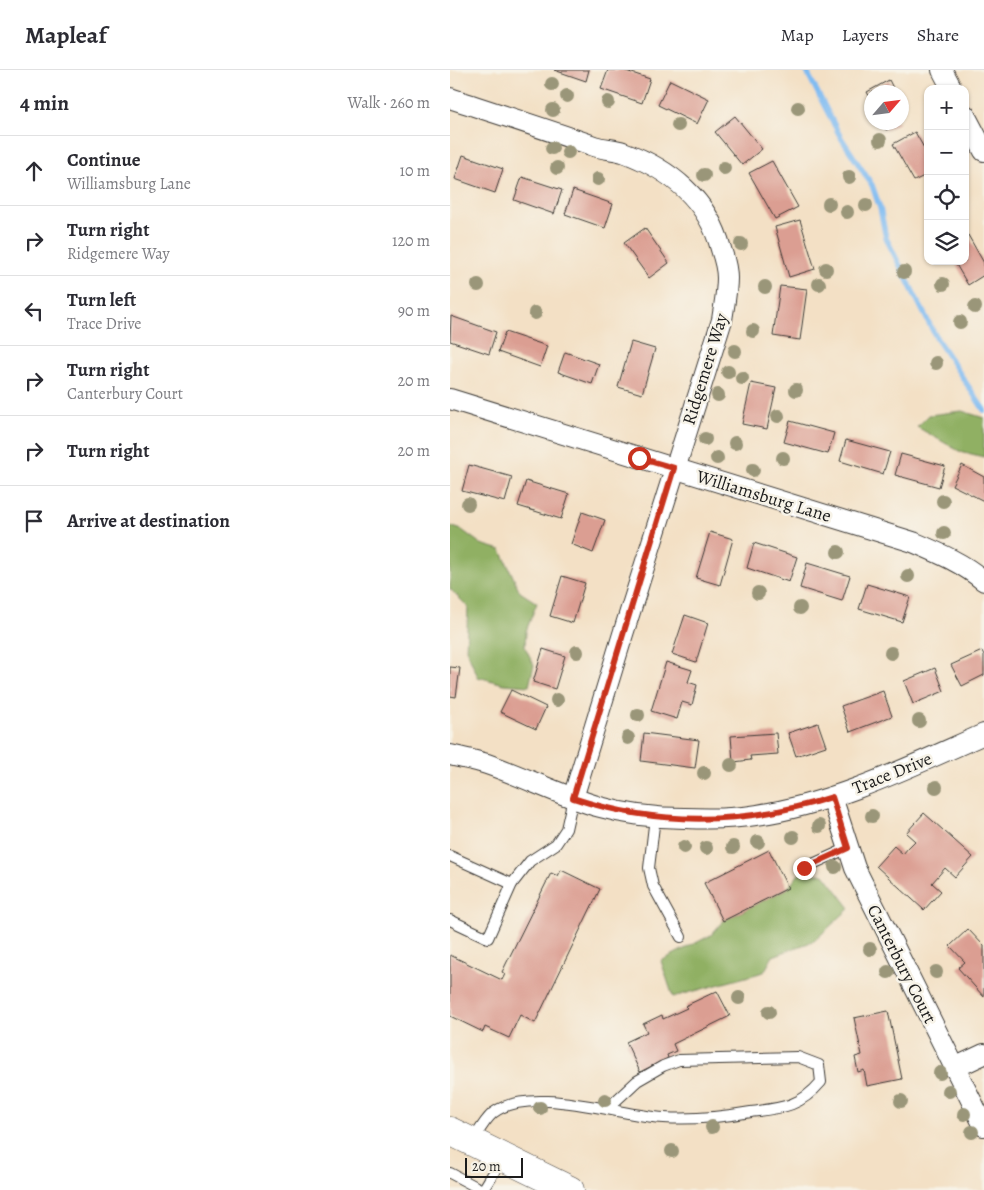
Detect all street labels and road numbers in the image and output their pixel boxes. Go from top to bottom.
street label: Ridgemere Way [677,309,734,428]
street label: Williamsburg Lane [693,464,834,528]
street label: Trace Drive [849,746,935,800]
street label: Canterbury Court [862,900,942,1028]

